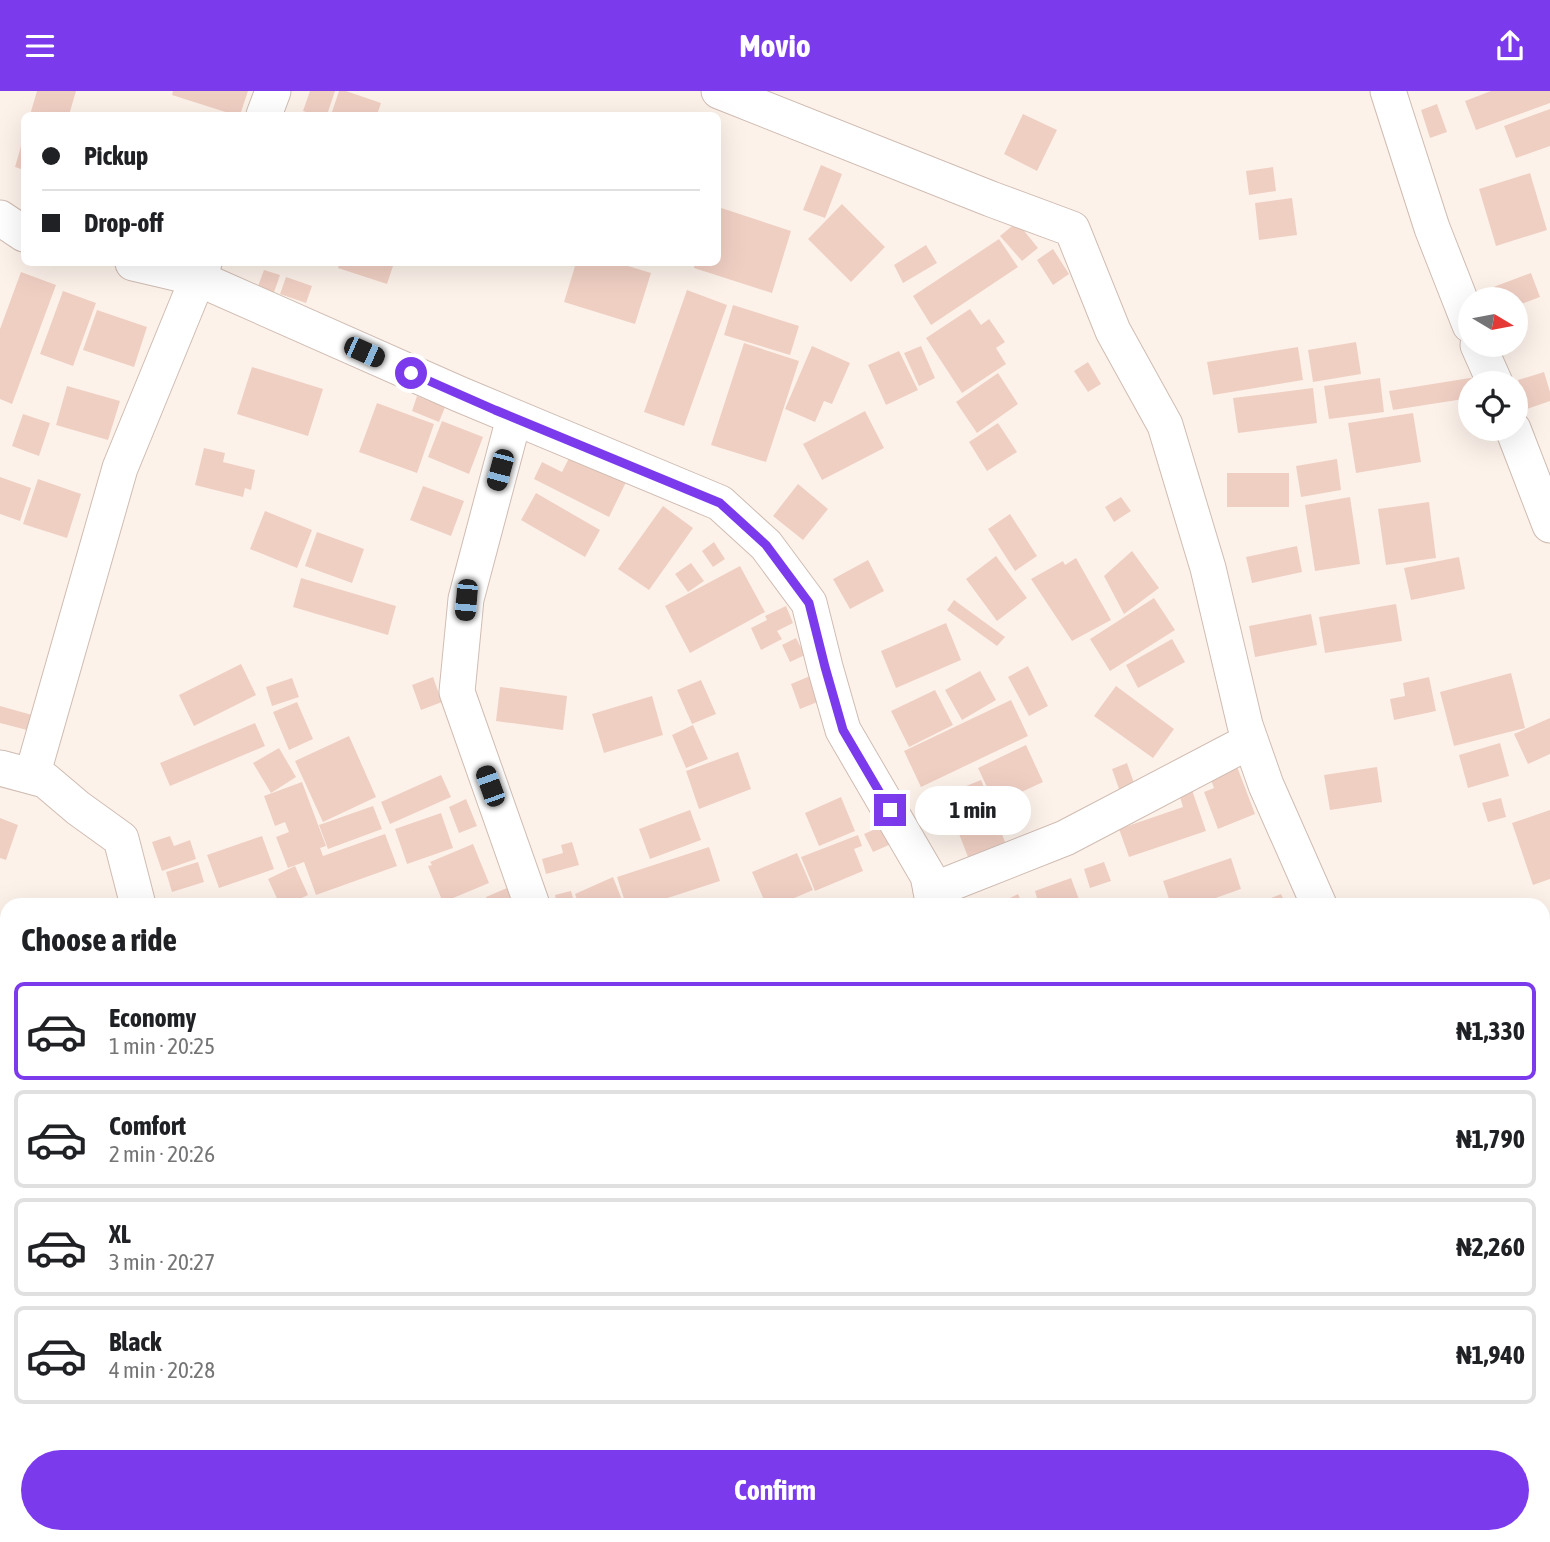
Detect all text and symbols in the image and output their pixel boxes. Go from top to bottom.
icon: menu [21,27,59,65]
text: Movio [739,27,811,64]
icon: share [1491,27,1529,65]
text: Pickup [84,141,148,171]
text: Drop-off [84,208,164,238]
north arrow [1458,287,1528,357]
map controls [1458,287,1528,441]
car [341,334,388,370]
route start [395,357,427,389]
button: locate [1458,371,1528,441]
car [485,447,516,493]
car [454,578,479,622]
car [473,763,508,809]
callout: 1 min [914,785,1030,835]
route end [874,794,906,826]
text: 1 min [950,797,996,823]
text: Choose a ride [21,921,177,958]
icon: car [25,1000,88,1063]
text: Economy [109,1003,196,1033]
text: ₦1,330 [1456,1016,1525,1046]
text: 1 min · 20:25 [109,1033,215,1059]
icon: car [25,1108,88,1171]
text: Comfort [109,1111,186,1141]
text: ₦1,790 [1456,1124,1525,1154]
text: 2 min · 20:26 [109,1141,215,1167]
icon: car [25,1216,88,1279]
text: XL [109,1219,131,1249]
text: ₦2,260 [1456,1232,1525,1262]
text: 3 min · 20:27 [109,1249,215,1275]
icon: car [25,1324,88,1387]
text: Black [109,1327,161,1357]
text: ₦1,940 [1456,1340,1525,1370]
text: 4 min · 20:28 [109,1357,215,1383]
button: Confirm [21,1450,1529,1530]

